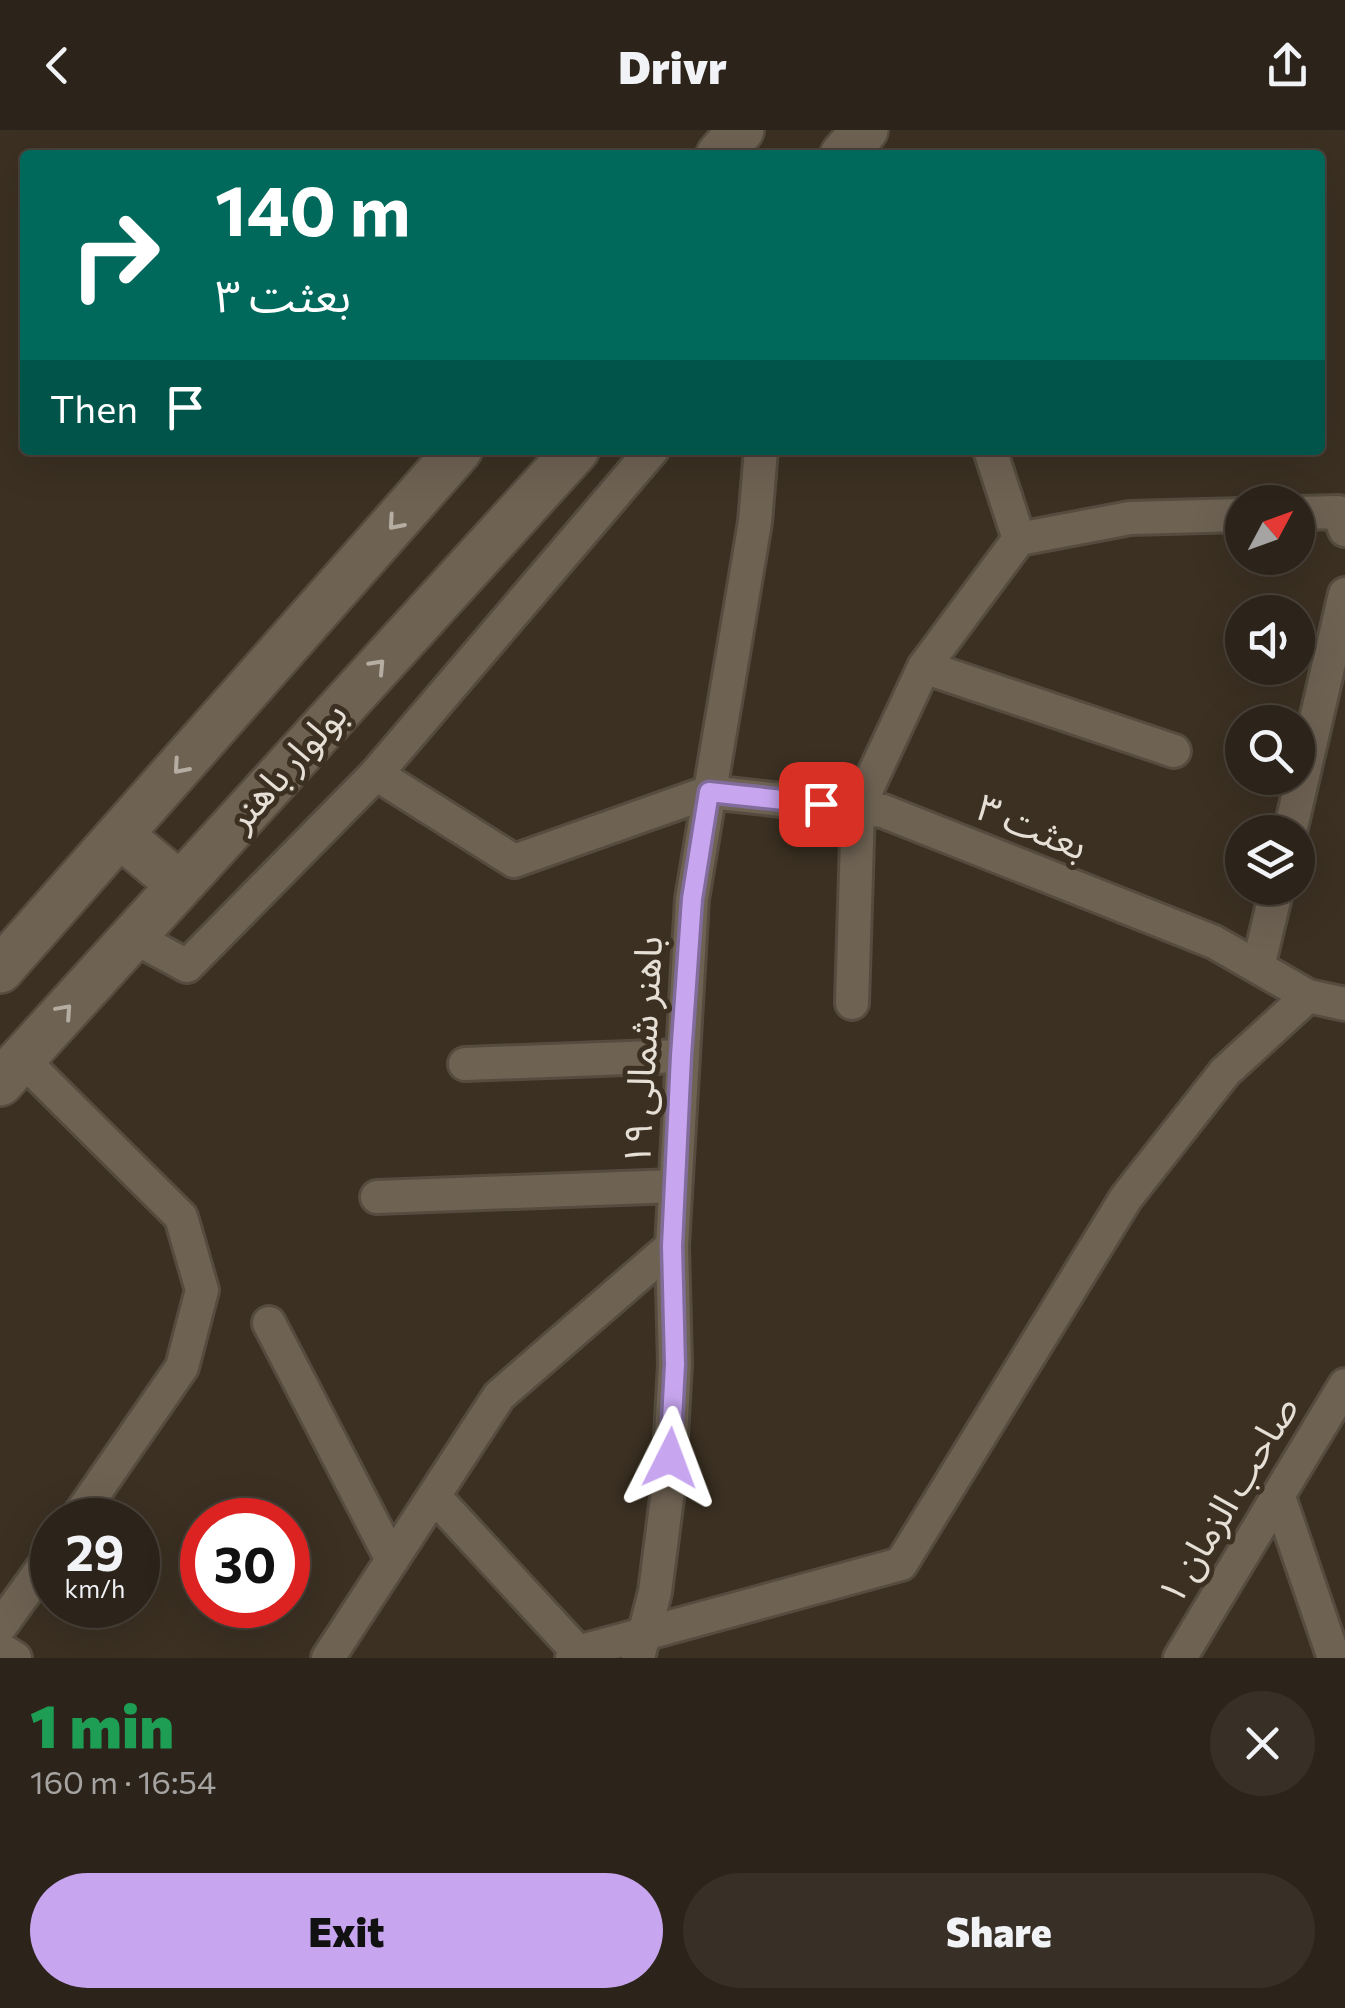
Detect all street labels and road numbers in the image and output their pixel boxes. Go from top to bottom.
street label: بولوار باهنر [214,690,356,840]
street label: بعثت ۳ [971,781,1095,868]
street label: باهنر شمالی ۱۹ [611,935,671,1167]
street label: صاحب الزمان ۱ [1145,1386,1307,1612]

